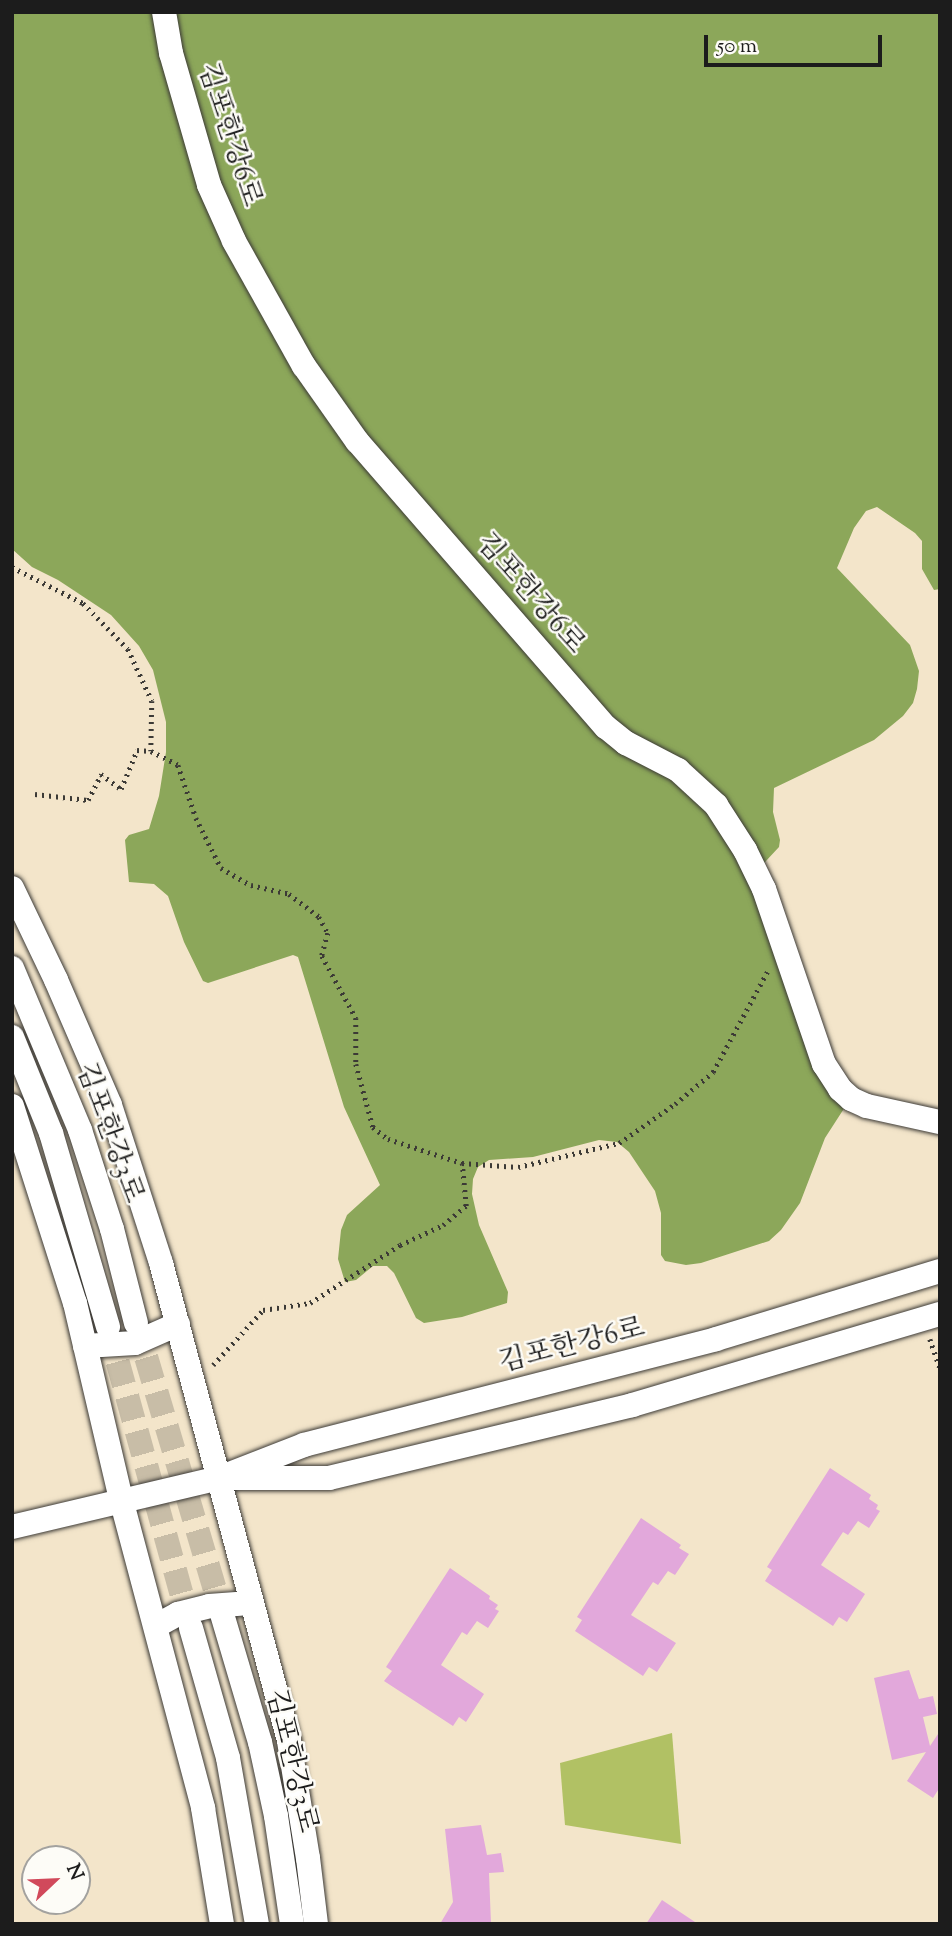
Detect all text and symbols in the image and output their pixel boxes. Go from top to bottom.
scale bar [707,21,886,65]
text: 50 m [717,32,757,62]
street label: 김포한강6로 [190,59,268,211]
street label: 김포한강6로 [468,527,592,661]
street label: 김포한강3로 [68,1058,150,1208]
street label: 김포한강6로 [496,1312,648,1380]
street label: 김포한강3로 [258,1686,324,1836]
north arrow [21,1845,91,1915]
text: N [59,1860,89,1885]

